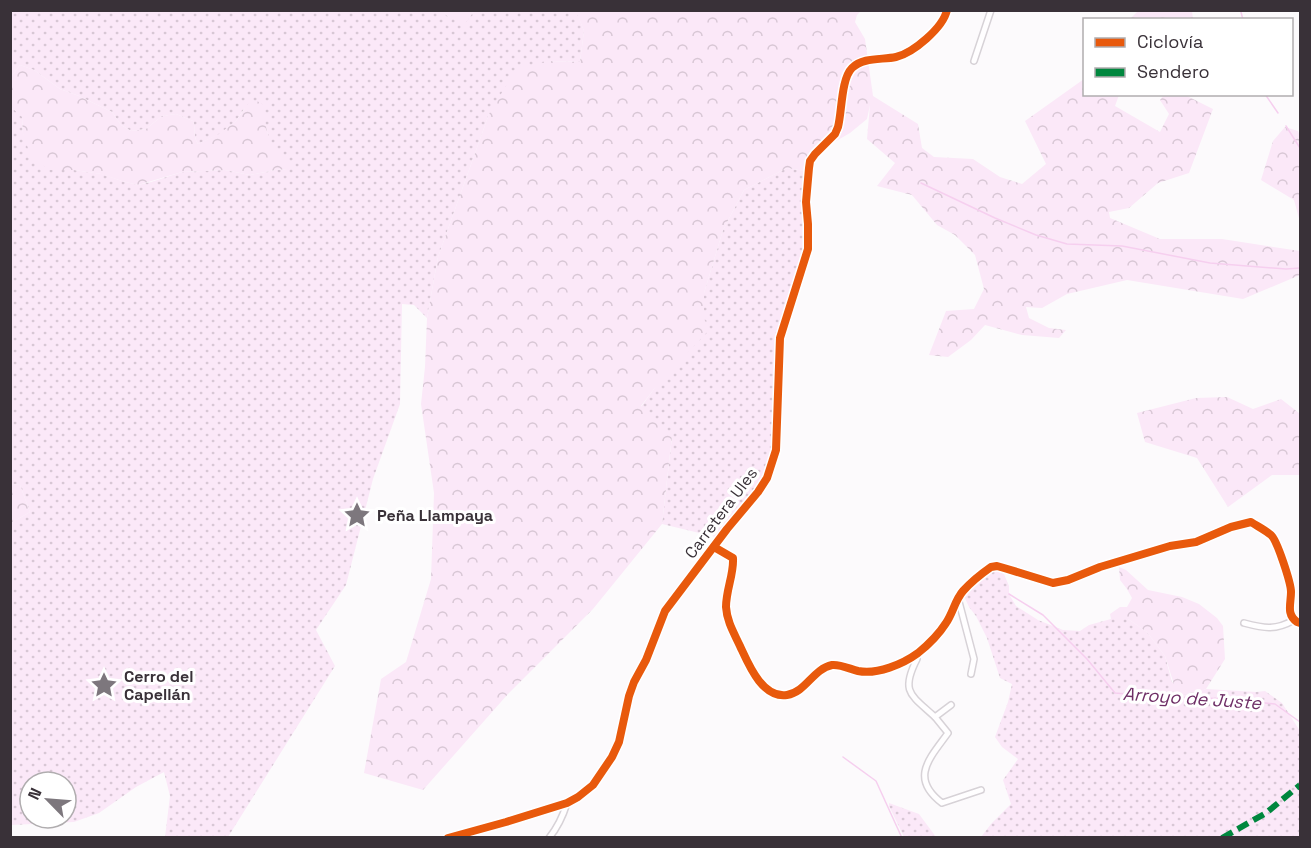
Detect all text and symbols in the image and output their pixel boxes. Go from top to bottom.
legend [1083,18,1293,96]
text: Ciclovía [1137,30,1203,53]
text: Sendero [1137,60,1210,83]
street label: Carretera Ules [680,463,762,563]
place icon: Peña Llampaya [342,500,372,530]
place label: Peña Llampaya [377,505,493,526]
place label: Cerro del Capellán [124,666,193,705]
place icon: Cerro del Capellán [89,670,119,700]
water label: Arroyo de Juste [1122,682,1263,714]
north arrow [18,770,78,830]
text: N [23,785,47,803]

